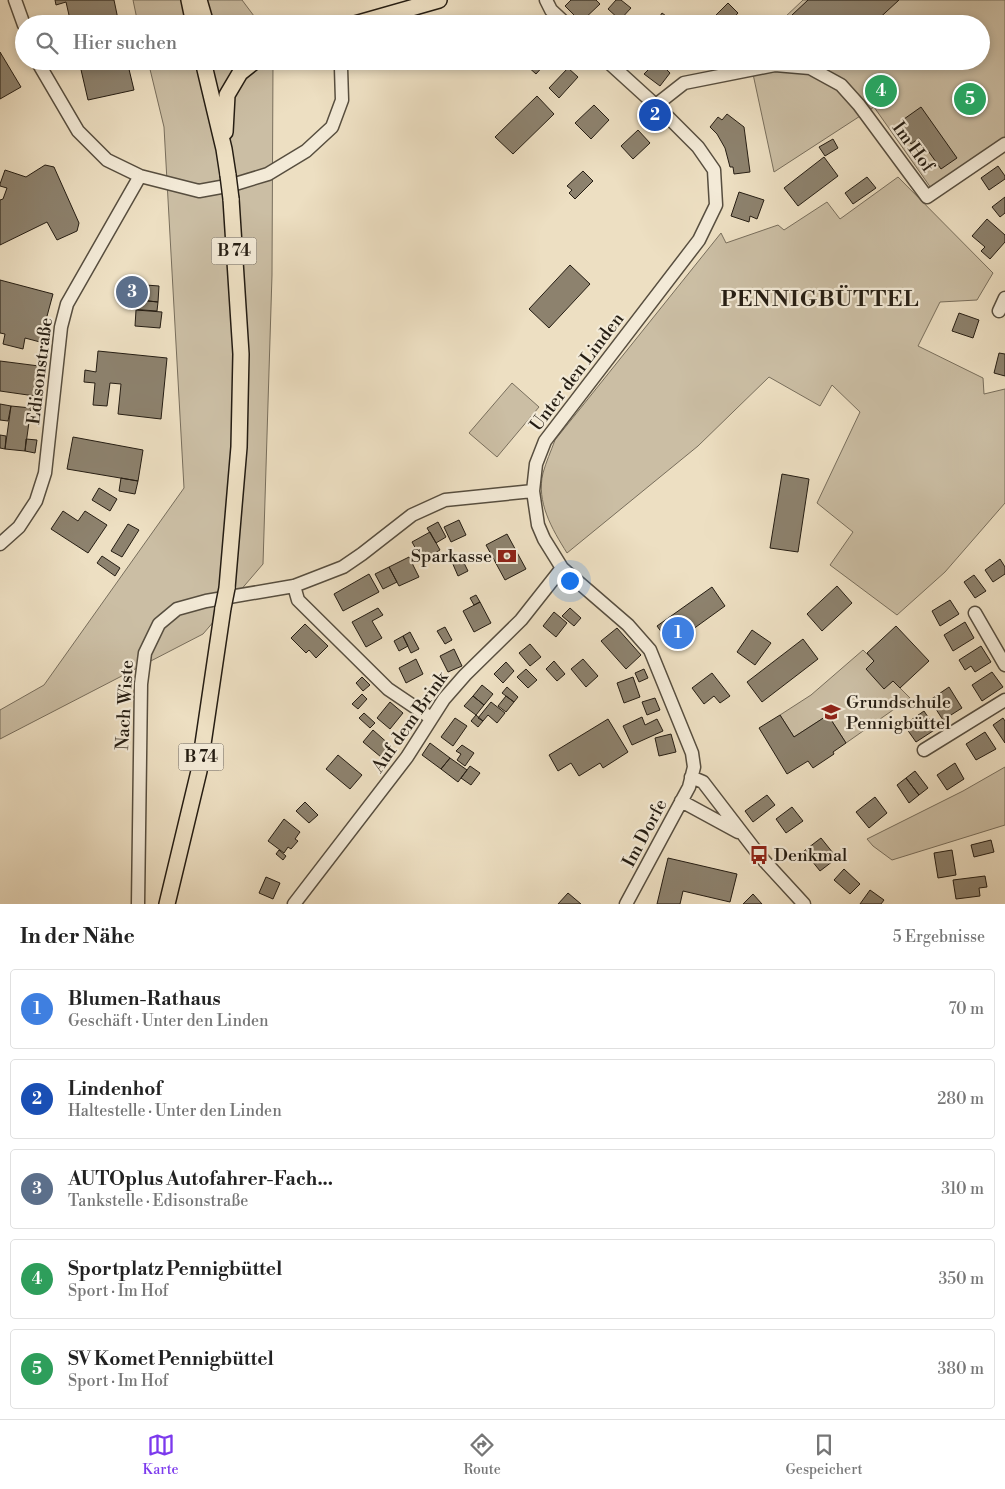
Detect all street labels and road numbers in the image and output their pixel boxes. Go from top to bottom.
street label: Im Hof [887,117,940,178]
road number: B 74 [212,238,256,264]
street label: Unter den Linden [525,308,629,436]
street label: Edisonstraße [22,316,58,426]
street label: Nach Wiste [111,659,139,751]
street label: Auf dem Brink [366,666,454,778]
road number: B 74 [178,744,224,770]
street label: Im Dorfe [618,795,672,871]

